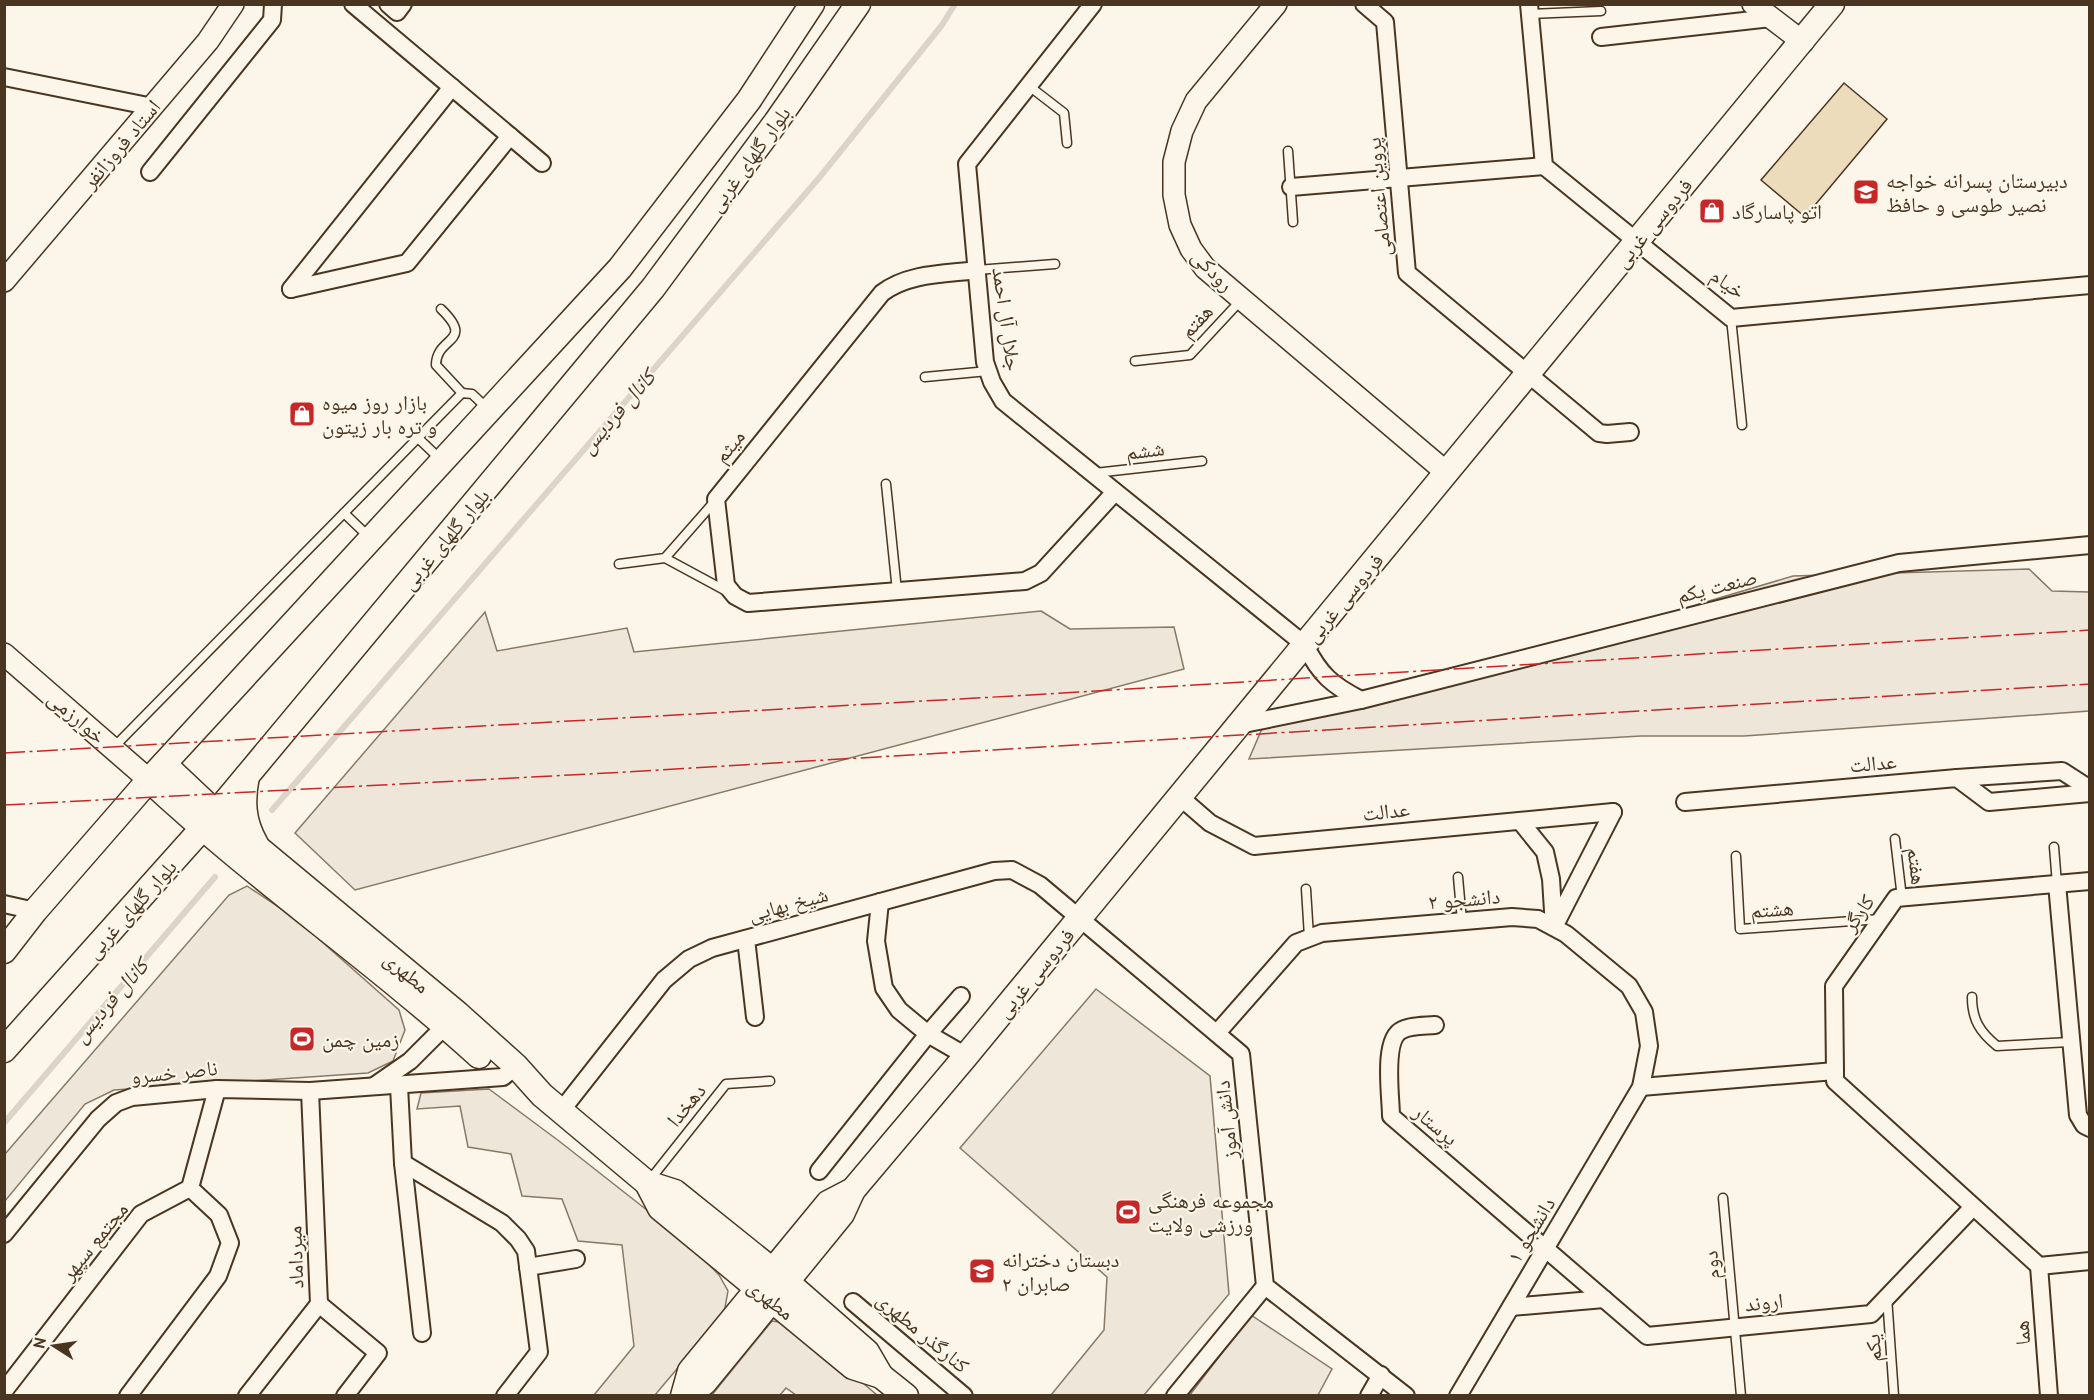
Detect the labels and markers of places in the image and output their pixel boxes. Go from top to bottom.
place label: دبیرستان پسرانه خواجه نصیر طوسی و حافظ [1886,167,2068,218]
school or university icon: دبیرستان پسرانه خواجه نصیر طوسی و حافظ [1851,177,1881,207]
shop icon: اتو پاسارگاد [1697,196,1727,226]
place label: اتو پاسارگاد [1732,198,1822,225]
place label: بازار روز میوه و تره بار زیتون [322,389,437,440]
shop icon: بازار روز میوه و تره بار زیتون [287,399,317,429]
sports icon: زمین چمن [287,1024,317,1054]
place label: زمین چمن [322,1026,399,1053]
place label: مجموعه فرهنگی ورزشی ولایت [1148,1187,1274,1238]
sports icon: مجموعه فرهنگی ورزشی ولایت [1113,1197,1143,1227]
place label: دبستان دخترانه صابران ۲ [1002,1246,1120,1297]
school or university icon: دبستان دخترانه صابران ۲ [967,1256,997,1286]

